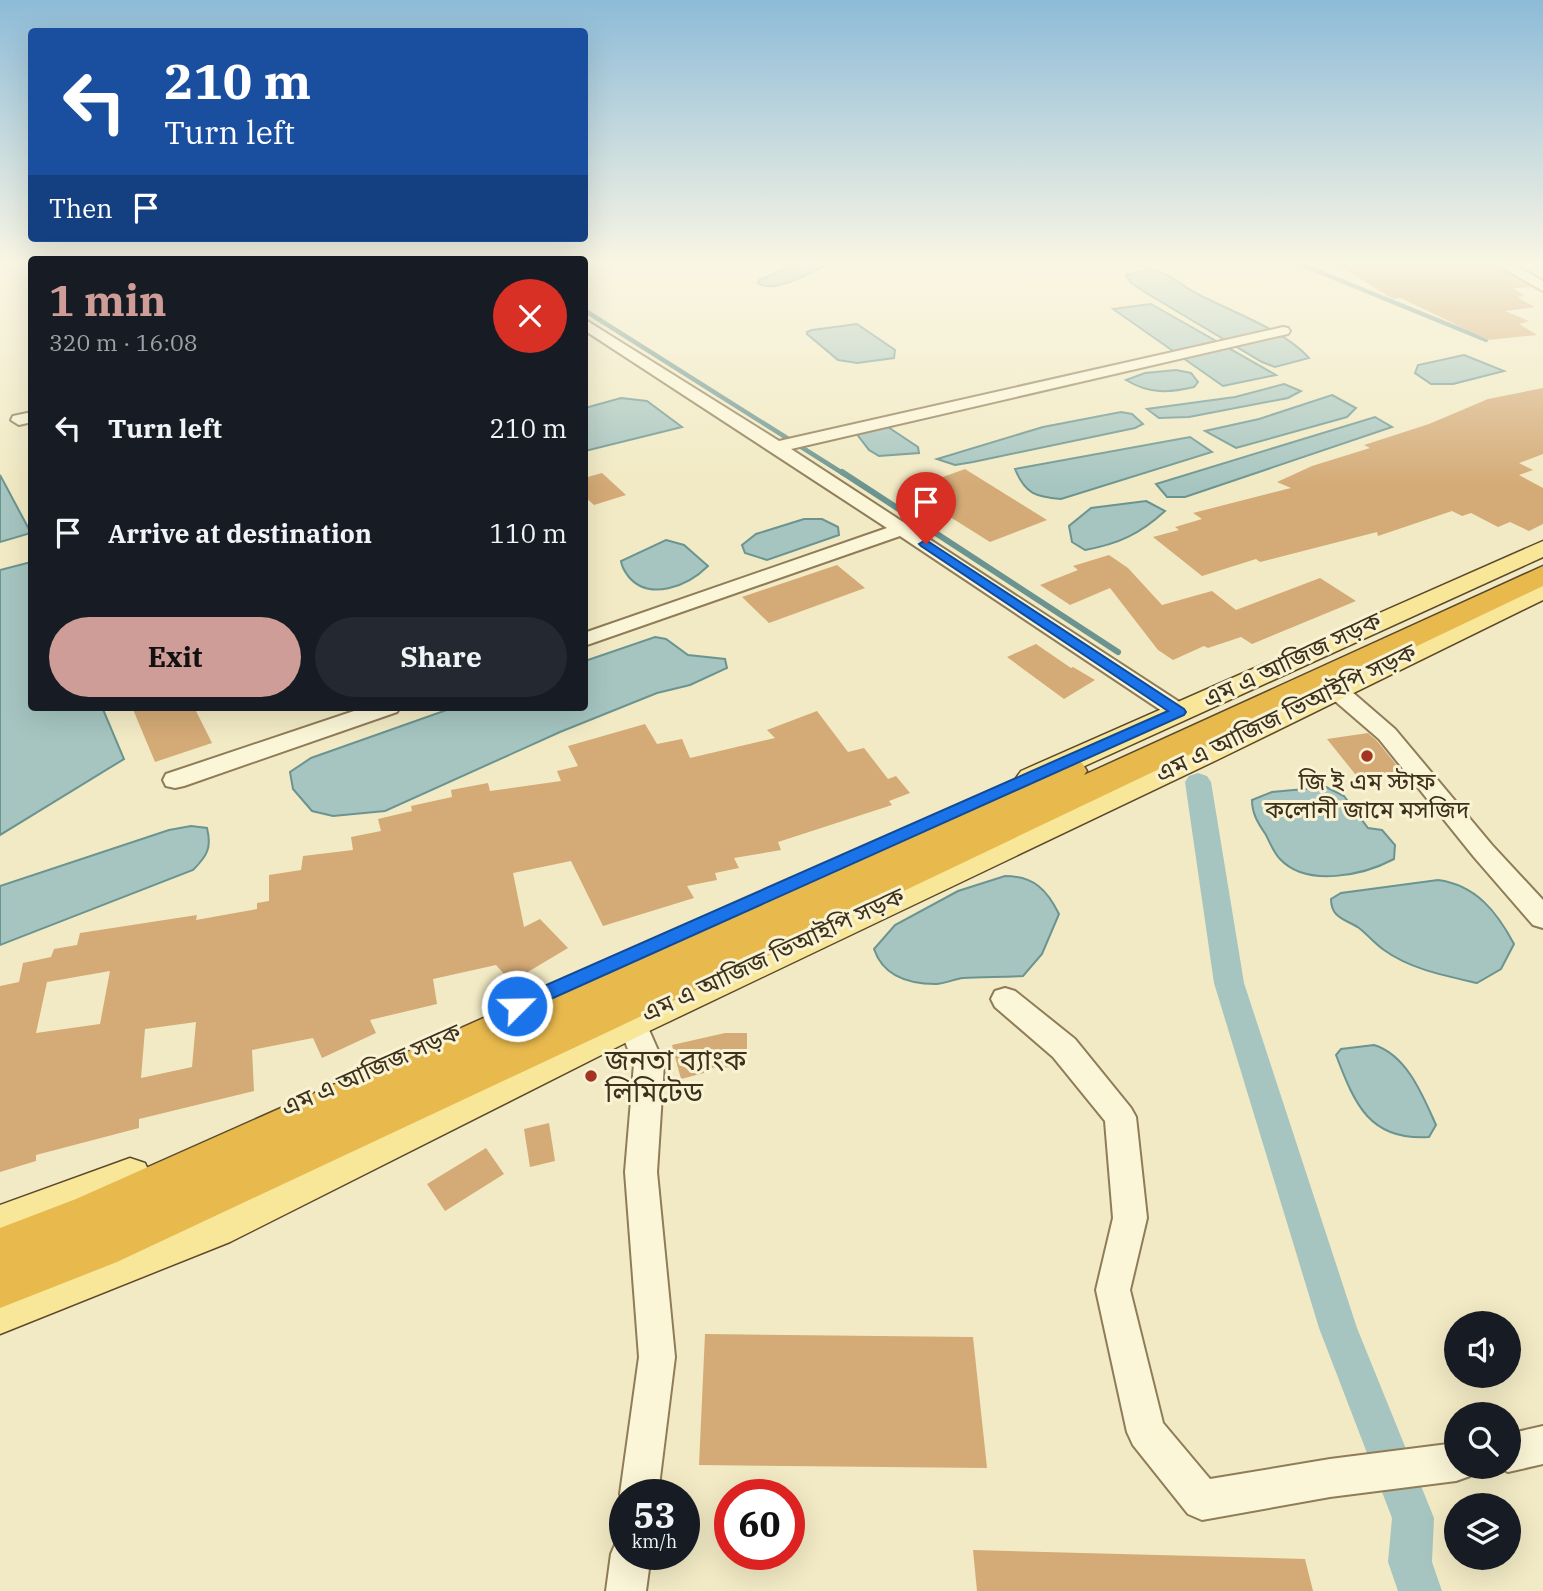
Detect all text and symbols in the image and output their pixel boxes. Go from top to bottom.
text: 210 m [164,49,311,112]
icon: left [49,56,140,147]
text: Turn left [164,111,295,153]
icon: arrive [127,189,165,227]
text: Then [49,191,113,225]
text: 1 min [49,273,167,328]
button: close [493,279,567,353]
text: 320 m · 16:08 [49,327,198,357]
icon: left [49,409,87,447]
text: Turn left [108,411,222,445]
text: 210 m [489,411,567,445]
pin [896,472,956,544]
icon: arrive [907,483,945,521]
icon: arrive [49,514,87,552]
text: Arrive at destination [108,516,372,550]
text: 110 m [489,516,567,550]
street label: এম এ আজিজ সড়ক [1197,603,1387,714]
button: Exit [49,617,301,697]
button: Share [315,617,567,697]
street label: এম এ আজিজ ভিআইপি সড়ক [1150,635,1422,789]
marker: জি ই এম স্টাফ কলোনী জামে মসজিদ [1359,748,1375,764]
place label: জি ই এম স্টাফ কলোনী জামে মসজিদ [1264,765,1470,825]
street label: এম এ আজিজ ভিআইপি সড়ক [636,879,910,1029]
position arrow [480,969,554,1043]
street label: এম এ আজিজ সড়ক [276,1015,466,1123]
place label: জনতা ব্যাংক লিমিটেড [604,1041,747,1110]
marker: জনতা ব্যাংক লিমিটেড [583,1068,599,1084]
map controls [1444,1311,1521,1570]
button: sound [1444,1311,1521,1388]
button: search [1444,1402,1521,1479]
speed limit sign: 60 [714,1479,805,1570]
text: 53 [633,1492,676,1538]
button: layers [1444,1493,1521,1570]
text: km/h [632,1530,677,1553]

